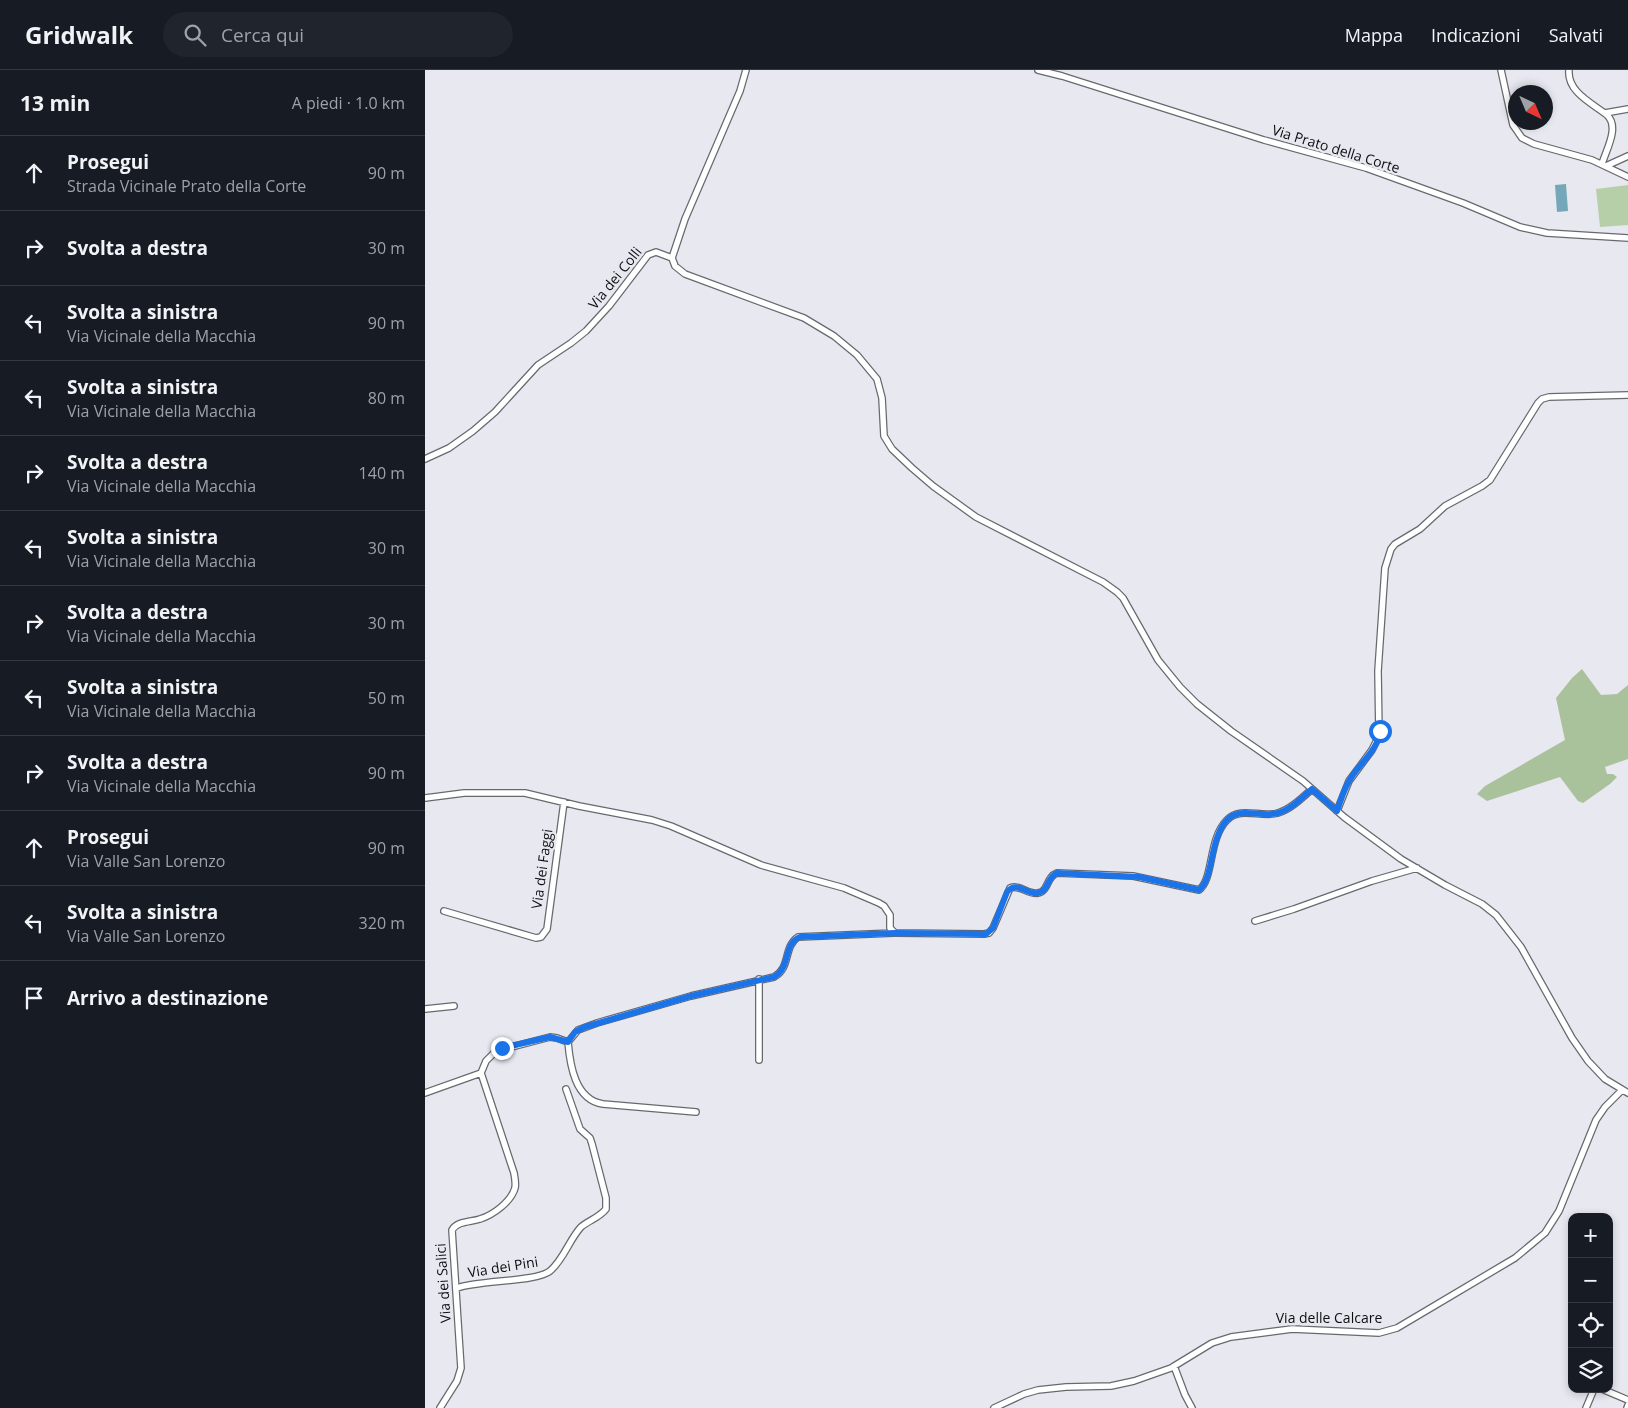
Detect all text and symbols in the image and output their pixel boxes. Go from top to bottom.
search box [163,12,513,57]
text: Gridwalk [25,18,133,51]
icon: search [181,21,209,49]
text: Cerca qui [221,22,304,48]
text: Mappa [1345,23,1403,47]
text: Indicazioni [1431,23,1521,47]
text: Salvati [1549,23,1603,47]
north arrow [1508,85,1553,130]
text: 13 min [20,89,90,117]
text: A piedi · 1.0 km [292,92,405,114]
street label: Via Prato della Corte [1270,120,1403,177]
text: Prosegui [67,149,149,175]
icon: ahead [20,159,48,187]
text: 90 m [368,162,405,184]
text: Strada Vicinale Prato della Corte [67,175,306,197]
icon: right [20,234,48,262]
text: Svolta a destra [67,235,208,261]
text: 30 m [368,237,405,259]
street label: Via dei Colli [584,243,646,313]
text: Svolta a sinistra [67,299,218,325]
icon: left [20,309,48,337]
text: 90 m [368,312,405,334]
text: Via Vicinale della Macchia [67,325,256,347]
text: Svolta a sinistra [67,374,218,400]
icon: left [20,384,48,412]
text: 80 m [368,387,405,409]
text: Via Vicinale della Macchia [67,400,256,422]
text: Svolta a destra [67,449,208,475]
icon: right [20,459,48,487]
text: 140 m [359,462,405,484]
text: Via Vicinale della Macchia [67,475,256,497]
text: Svolta a sinistra [67,524,218,550]
icon: left [20,534,48,562]
text: 30 m [368,537,405,559]
text: Via Vicinale della Macchia [67,550,256,572]
text: Svolta a destra [67,599,208,625]
icon: right [20,609,48,637]
text: 30 m [368,612,405,634]
text: Via Vicinale della Macchia [67,625,256,647]
text: Svolta a sinistra [67,674,218,700]
icon: left [20,684,48,712]
text: 50 m [368,687,405,709]
text: Via Vicinale della Macchia [67,700,256,722]
route start [1369,720,1392,743]
text: Svolta a destra [67,749,208,775]
icon: right [20,759,48,787]
text: 90 m [368,762,405,784]
text: Via Vicinale della Macchia [67,775,256,797]
text: Prosegui [67,824,149,850]
street label: Via dei Faggi [526,828,557,910]
icon: ahead [20,834,48,862]
text: 90 m [368,837,405,859]
text: Via Valle San Lorenzo [67,850,225,872]
text: Svolta a sinistra [67,899,218,925]
icon: left [20,909,48,937]
text: 320 m [359,912,405,934]
text: Via Valle San Lorenzo [67,925,225,947]
icon: arrive [20,984,48,1012]
text: Arrivo a destinazione [67,985,268,1011]
route end [491,1037,514,1060]
map controls [1568,1213,1613,1393]
button: + [1568,1213,1613,1258]
street label: Via dei Salici [430,1243,455,1323]
street label: Via dei Pini [466,1252,539,1281]
button: − [1568,1258,1613,1303]
button: locate [1568,1303,1613,1348]
street label: Via delle Calcare [1276,1308,1382,1327]
button: layers [1568,1348,1613,1393]

